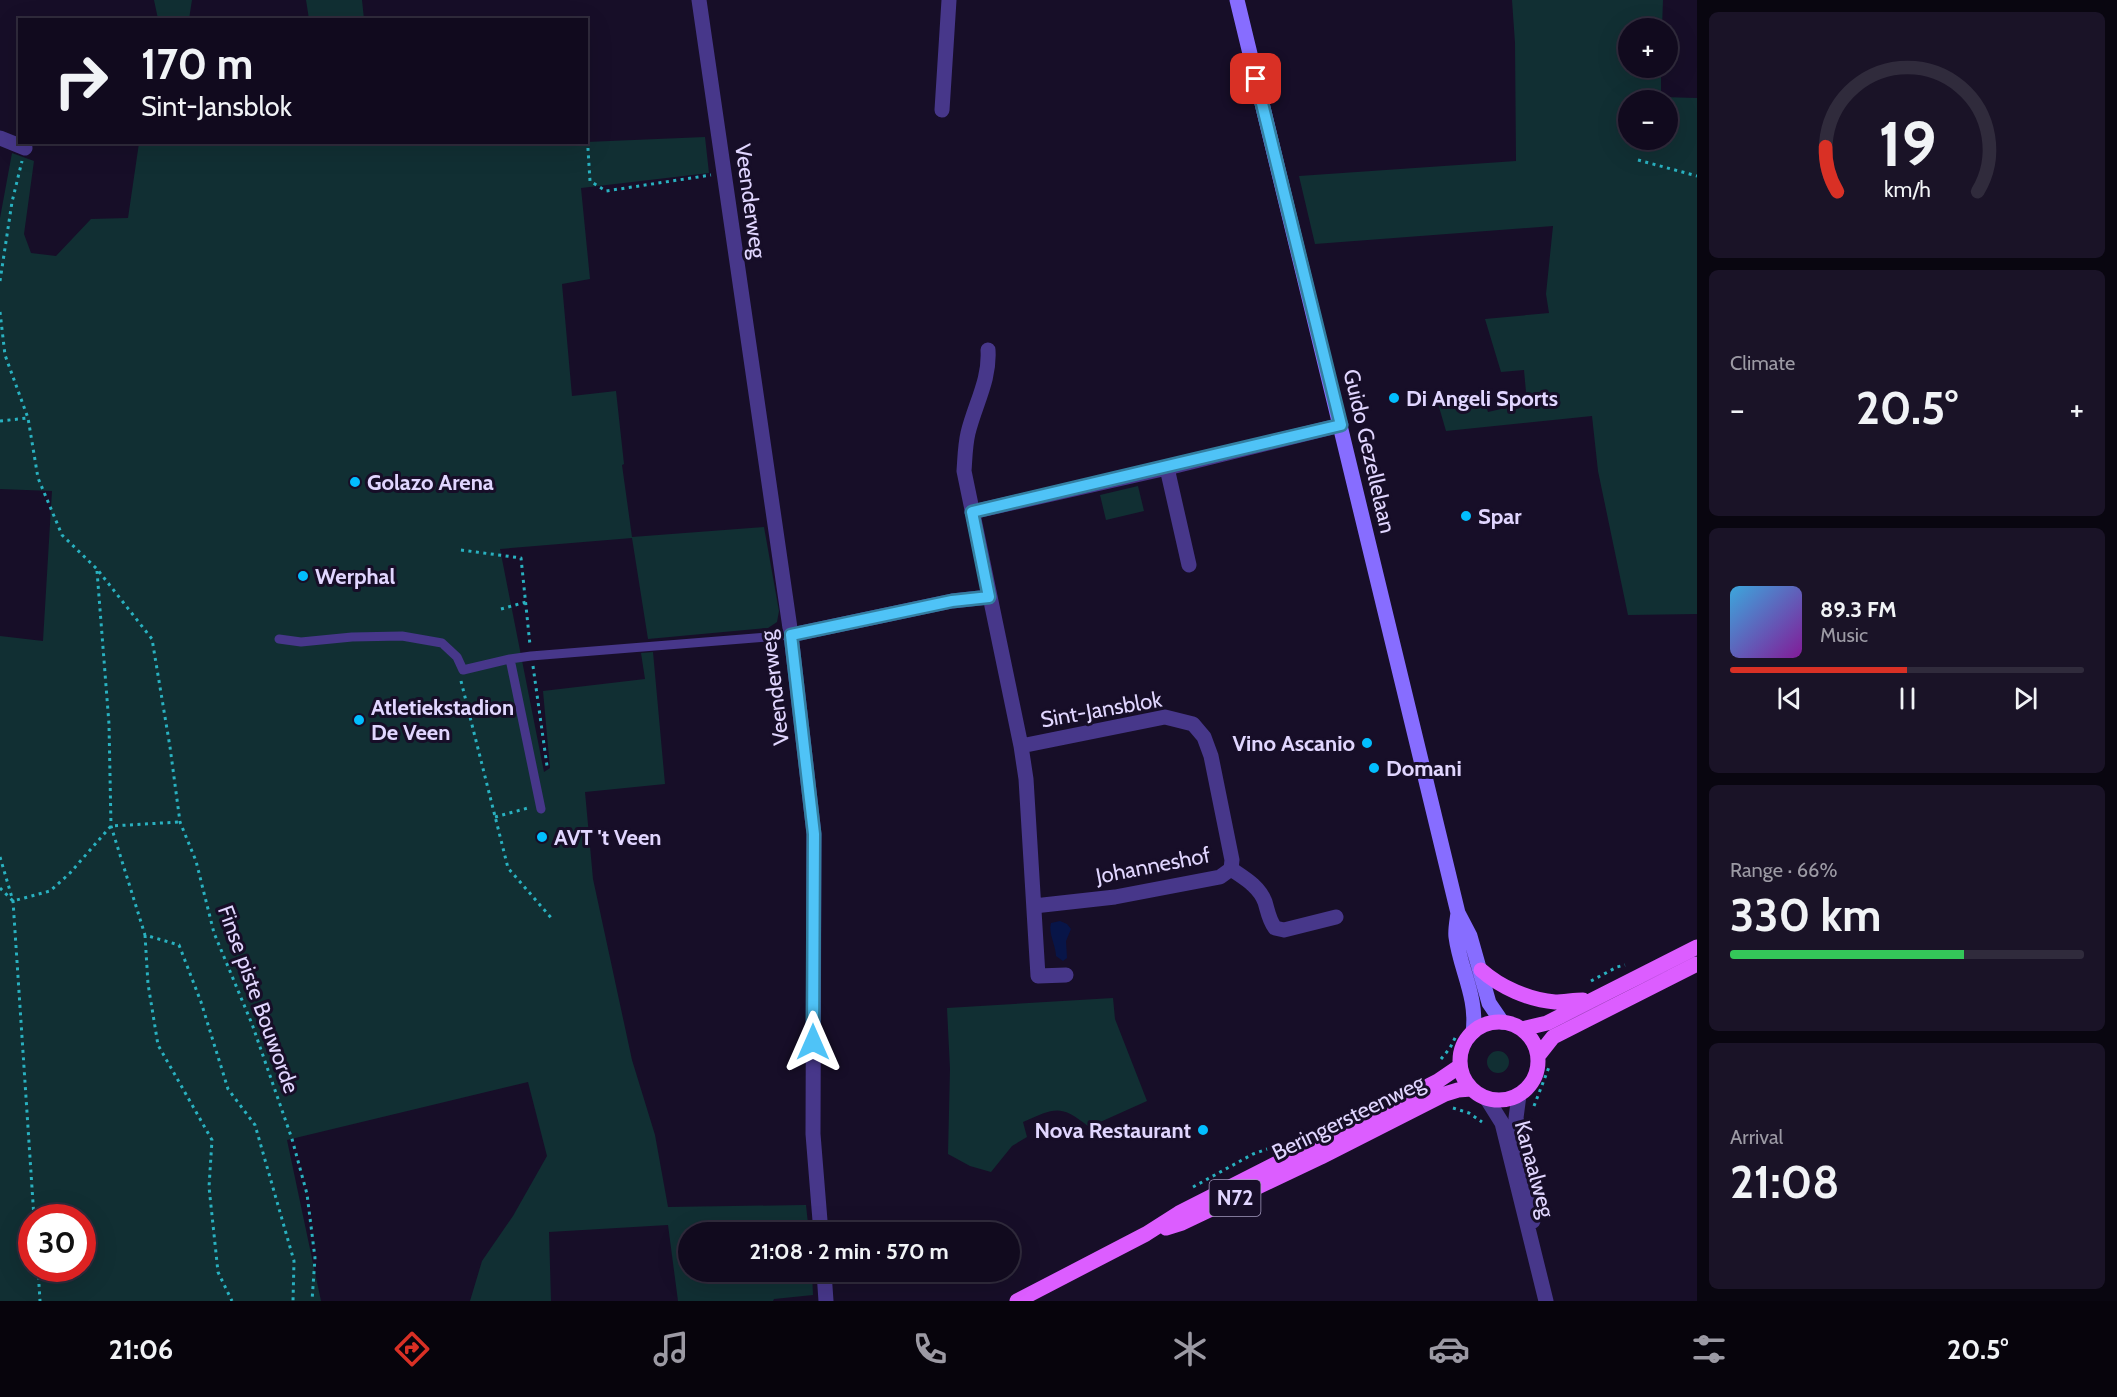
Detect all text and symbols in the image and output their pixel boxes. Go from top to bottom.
map controls [1618,18,1678,150]
button: + [1618,18,1678,78]
text: 170 m [141,38,253,90]
icon: right [42,42,120,120]
pin [1230,53,1281,104]
icon: arrive [1239,62,1272,95]
text: Sint-Jansblok [141,90,292,123]
button: − [1618,90,1678,150]
text: 19 [1878,106,1936,182]
street label: Veenderweg [729,142,772,261]
text: km/h [1884,176,1930,202]
text: Climate [1730,351,1795,375]
street label: Guido Gezellelaan [1338,366,1402,536]
text: 20.5° [1856,381,1958,435]
place label: Di Angeli Sports [1406,385,1558,412]
text: − [1730,389,1745,429]
text: + [2069,389,2084,429]
marker: Di Angeli Sports [1387,391,1401,405]
place label: Golazo Arena [367,469,494,496]
marker: Golazo Arena [348,475,362,489]
place label: Spar [1478,503,1522,530]
marker: Spar [1459,509,1473,523]
place label: Werphal [315,563,396,590]
marker: Werphal [296,569,310,583]
text: 89.3 FM [1820,596,1897,623]
text: Music [1820,623,1868,647]
street label: Veenderweg [754,628,795,747]
icon: previous [1773,682,1806,715]
icon: pause [1891,682,1924,715]
icon: next [2009,682,2042,715]
street label: Sint-Jansblok [1038,686,1164,733]
place label: Atletiekstadion De Veen [371,694,514,746]
marker: Atletiekstadion De Veen [352,713,366,727]
place label: Vino Ascanio [1233,730,1355,757]
marker: Vino Ascanio [1360,736,1374,750]
place label: Domani [1386,755,1462,782]
marker: Domani [1367,761,1381,775]
place label: AVT 't Veen [554,824,661,851]
marker: AVT 't Veen [535,830,549,844]
street label: Johanneshof [1093,841,1213,890]
text: Range · 66% [1730,858,1837,882]
text: 330 km [1730,888,1881,942]
street label: Finse piste Bouworde [212,902,305,1097]
position arrow [781,1010,845,1074]
street label: Beringersteenweg [1267,1068,1430,1166]
place label: Nova Restaurant [1034,1117,1191,1144]
street label: Kanaalweg [1509,1118,1561,1222]
marker: Nova Restaurant [1196,1123,1210,1137]
text: Arrival [1730,1125,1783,1149]
text: 21:08 [1730,1155,1839,1209]
road number: N72 [1210,1180,1260,1216]
speed limit sign: 30 [18,1204,96,1282]
text: 21:08 · 2 min · 570 m [749,1238,949,1265]
icon: directions [391,1328,433,1370]
icon: music [650,1328,692,1370]
icon: phone [909,1328,951,1370]
icon: climate [1169,1328,1211,1370]
icon: car [1428,1328,1470,1370]
icon: filters [1688,1328,1730,1370]
text: 21:06 [109,1333,173,1366]
text: 20.5° [1947,1333,2008,1366]

